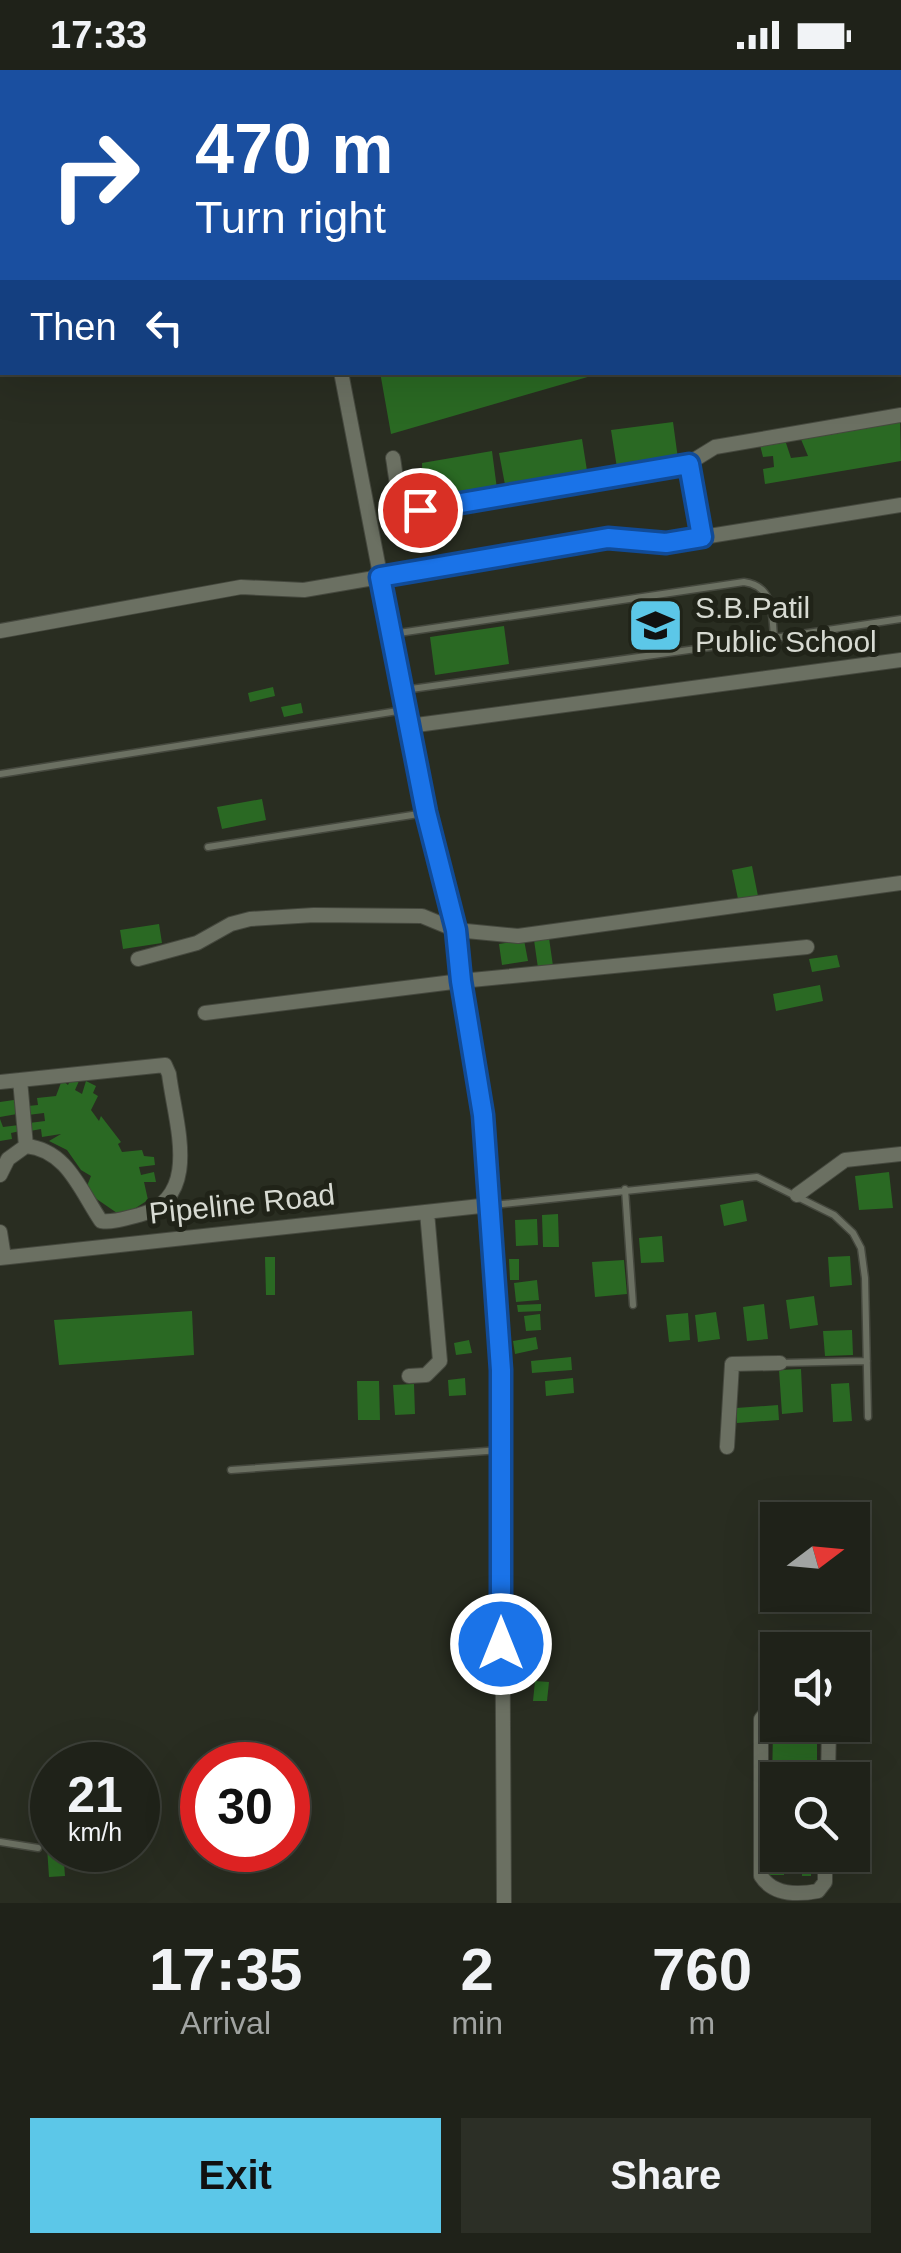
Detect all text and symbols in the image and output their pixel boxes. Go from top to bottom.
text: 17:33 [50,14,147,56]
icon: right [30,110,160,240]
text: 470 m [195,110,393,188]
text: Turn right [195,192,386,243]
icon: left [137,300,192,355]
text: Then [30,306,117,348]
pin [378,468,463,553]
icon: arrive [393,483,448,538]
place label: S.B.Patil Public School [695,591,877,658]
school or university icon: S.B.Patil Public School [626,595,686,655]
street label: Pipeline Road [147,1177,337,1230]
north arrow [760,1502,870,1612]
map controls [760,1502,870,1872]
position arrow [449,1592,553,1696]
button: sound [760,1632,870,1742]
speed limit sign: 30 [180,1742,310,1872]
button: search [760,1762,870,1872]
text: 21 [67,1767,123,1823]
text: km/h [68,1818,122,1846]
text: 17:35 [149,1936,302,2003]
text: 2 [460,1936,494,2003]
text: 760 [652,1936,752,2003]
text: Arrival [180,2005,271,2041]
text: min [451,2005,503,2041]
text: m [689,2005,715,2041]
button: Exit [30,2118,441,2233]
button: Share [461,2118,871,2233]

